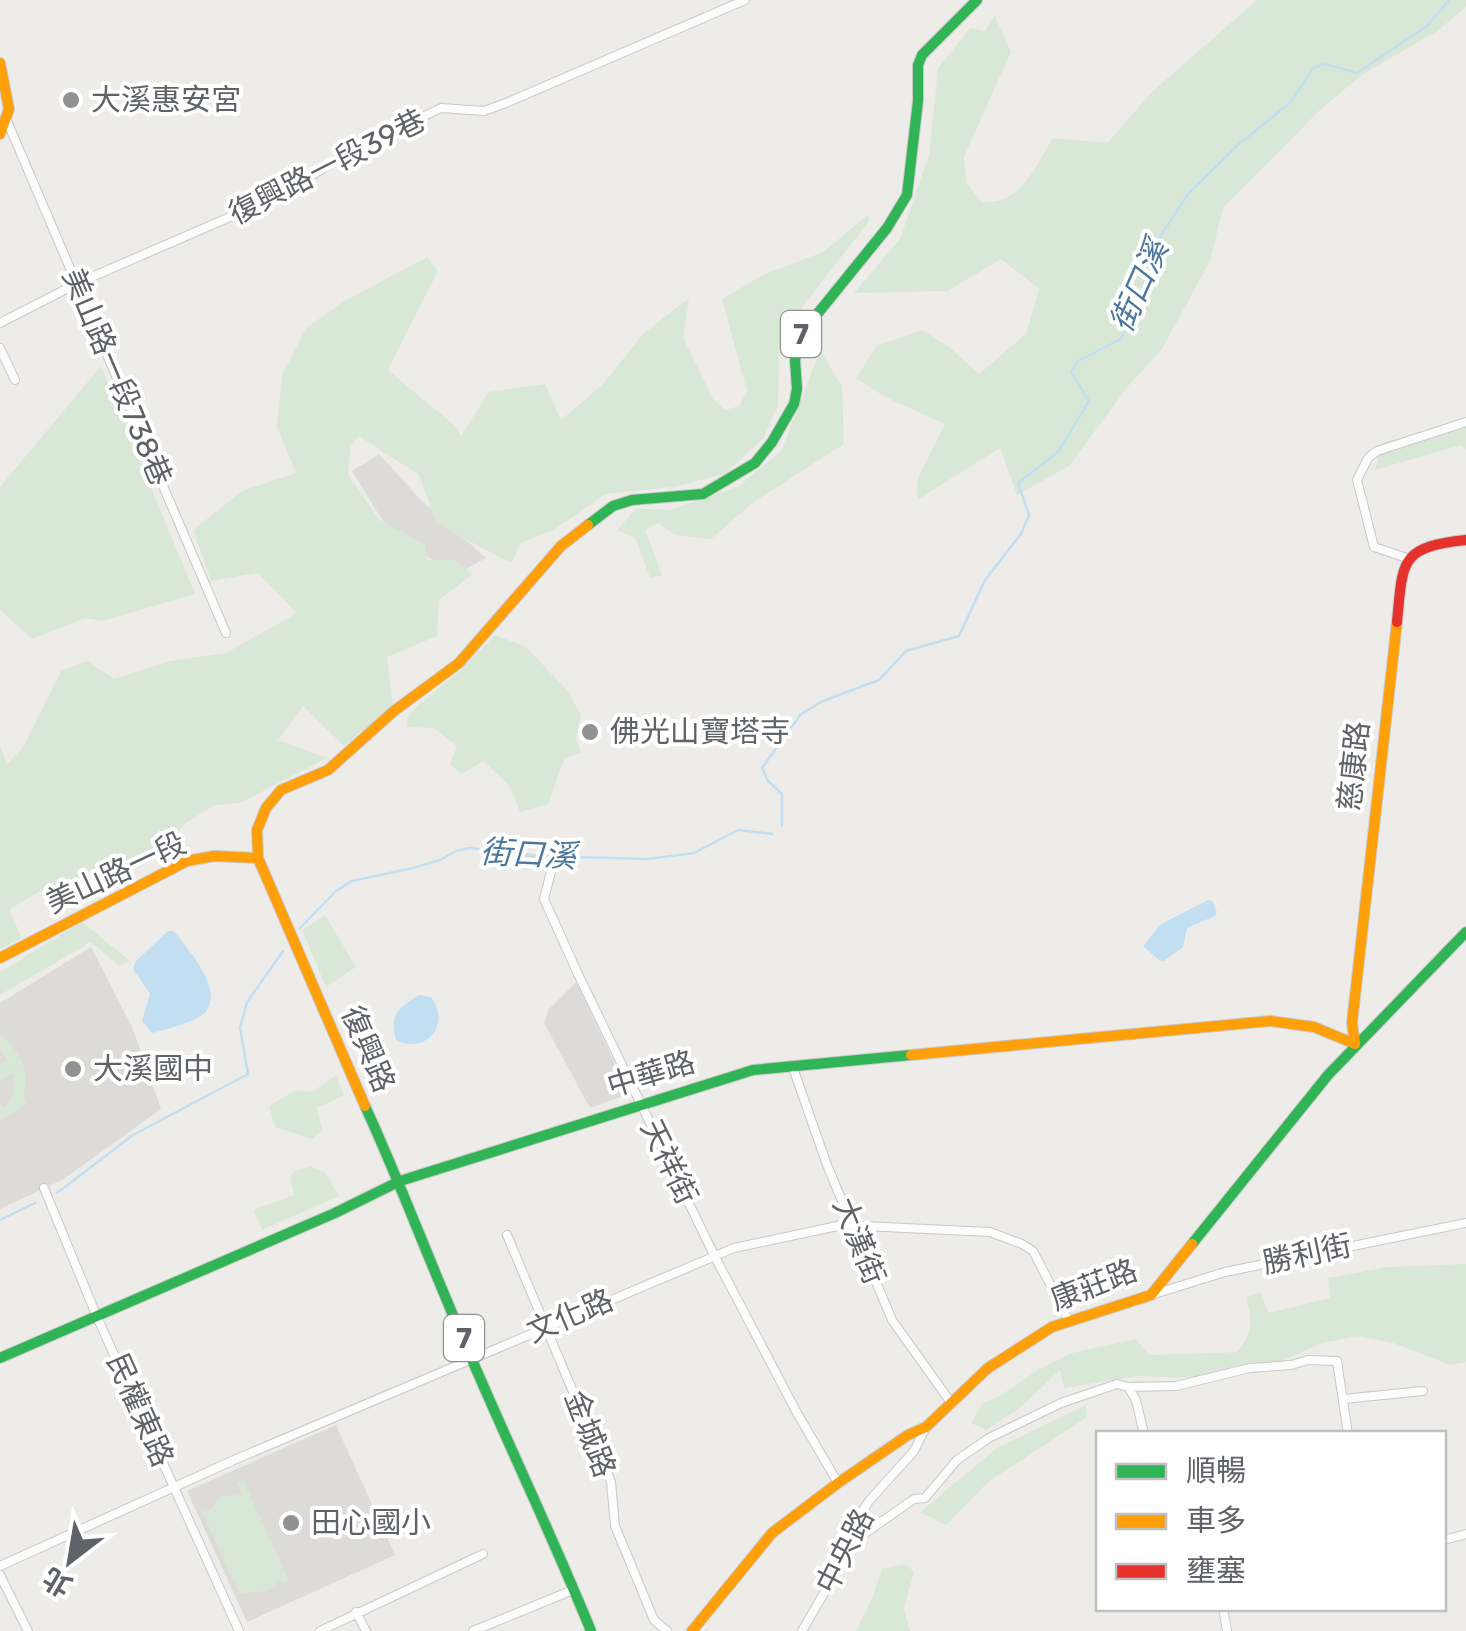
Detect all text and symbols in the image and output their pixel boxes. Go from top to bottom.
place label: 大溪惠安宮 [91,82,241,118]
marker: 大溪惠安宮 [60,89,82,111]
street label: 復興路一段39巷 [223,102,431,232]
water label: 街口溪 [1102,231,1178,338]
street label: 美山路一段738巷 [55,263,179,491]
road number: 7 [781,311,821,357]
place label: 佛光山寶塔寺 [610,714,790,750]
street label: 慈康路 [1331,719,1377,813]
marker: 佛光山寶塔寺 [579,721,601,743]
street label: 美山路一段 [40,825,192,921]
water label: 街口溪 [479,833,581,876]
street label: 復興路 [334,1001,402,1097]
street label: 中華路 [603,1044,699,1104]
place label: 大溪國中 [93,1051,213,1087]
marker: 大溪國中 [62,1058,84,1080]
street label: 天祥街 [633,1114,705,1210]
street label: 大漢街 [825,1193,893,1289]
street label: 勝利街 [1259,1227,1355,1281]
street label: 康莊路 [1046,1252,1142,1318]
street label: 文化路 [522,1282,618,1350]
road number: 7 [444,1315,484,1361]
street label: 民權東路 [99,1348,181,1472]
street label: 金城路 [557,1386,623,1482]
legend [1096,1431,1446,1611]
text: 順暢 [1186,1453,1246,1489]
street label: 中央路 [809,1503,881,1599]
text: 車多 [1186,1503,1246,1539]
place label: 田心國小 [311,1505,431,1541]
north arrow [20,1511,120,1611]
marker: 田心國小 [280,1512,302,1534]
text: 壅塞 [1186,1553,1246,1589]
text: 北 [37,1561,78,1603]

